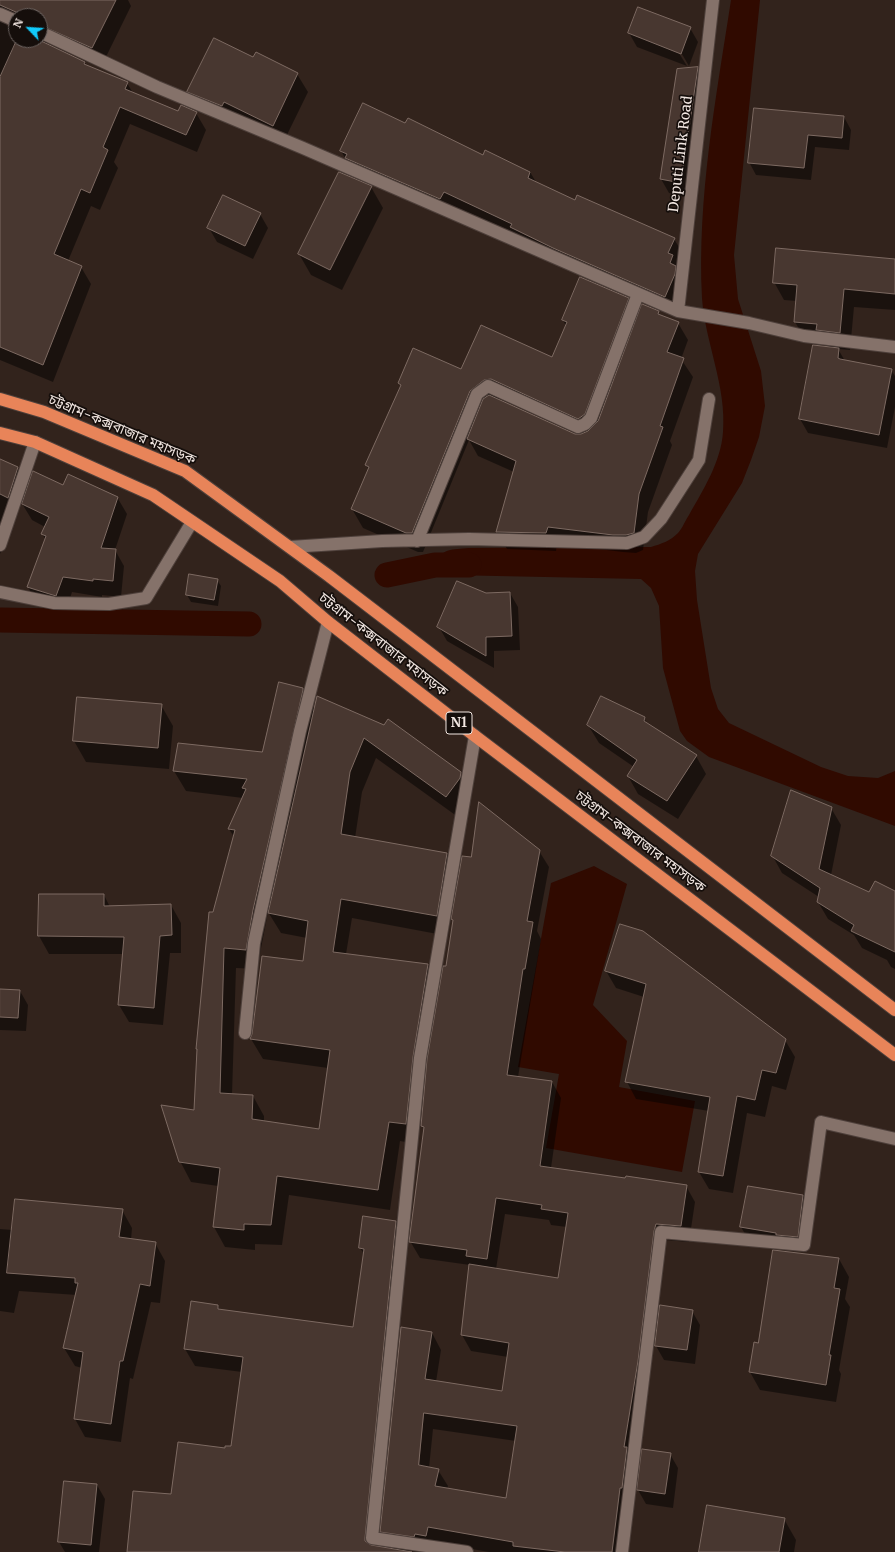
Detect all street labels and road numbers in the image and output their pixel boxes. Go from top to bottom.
street label: Deputi Link Road [666,95,696,213]
street label: চট্টগ্রাম-কক্সবাজার মহাসড়ক [46,391,198,469]
street label: চট্টগ্রাম-কক্সবাজার মহাসড়ক [315,590,451,700]
road number: N1 [446,712,472,734]
street label: চট্টগ্রাম-কক্সবাজার মহাসড়ক [572,788,708,896]

